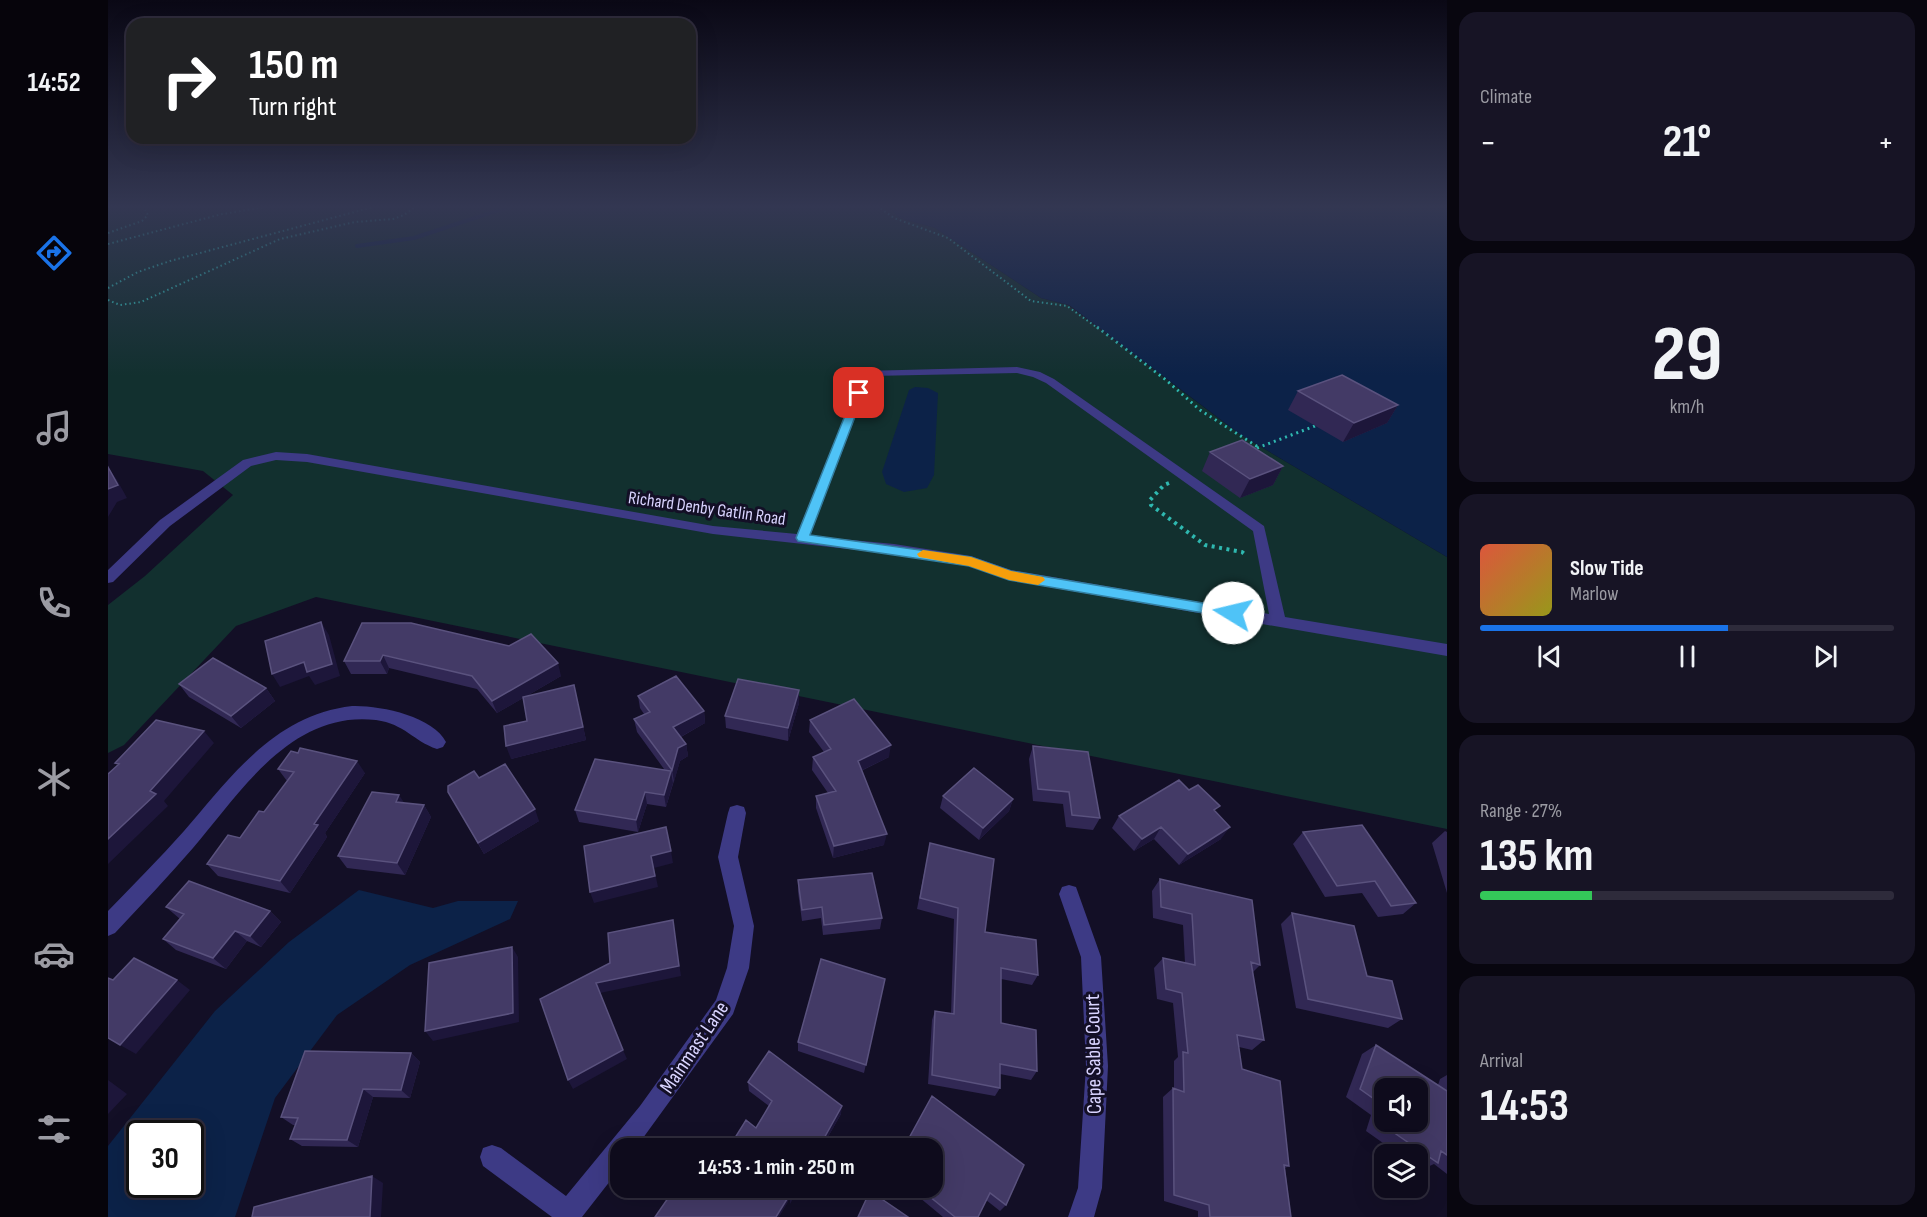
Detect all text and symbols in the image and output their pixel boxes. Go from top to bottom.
text: 150 m [249,40,338,91]
icon: right [150,42,228,120]
text: 14:52 [27,67,81,99]
text: Climate [1480,85,1532,109]
text: Turn right [249,91,336,123]
text: 21° [1663,115,1711,170]
text: − [1480,123,1496,163]
text: + [1878,123,1894,163]
icon: directions [33,232,75,274]
text: 29 [1651,309,1723,402]
pin [833,367,884,418]
icon: arrive [842,376,875,409]
text: km/h [1670,395,1704,419]
icon: music [33,407,75,449]
street label: Richard Denby Gatlin Road [627,487,787,530]
text: Slow Tide [1570,555,1644,582]
position arrow [1201,581,1265,645]
icon: phone [33,582,75,624]
text: Marlow [1570,582,1618,606]
icon: previous [1533,640,1566,673]
icon: pause [1671,640,1704,673]
icon: next [1809,640,1842,673]
icon: climate [33,758,75,800]
text: Range · 27% [1480,799,1562,823]
text: 135 km [1480,829,1593,884]
icon: car [33,933,75,975]
street label: Cape Sable Court [1080,994,1107,1114]
street label: Mainmast Lane [655,997,734,1098]
text: Arrival [1480,1049,1523,1073]
map controls [1374,1078,1428,1198]
button: sound [1374,1078,1428,1132]
text: 14:53 [1480,1079,1569,1134]
icon: filters [33,1108,75,1150]
speed limit sign: 30 [126,1120,204,1198]
button: layers [1374,1144,1428,1198]
text: 14:53 · 1 min · 250 m [698,1154,855,1181]

